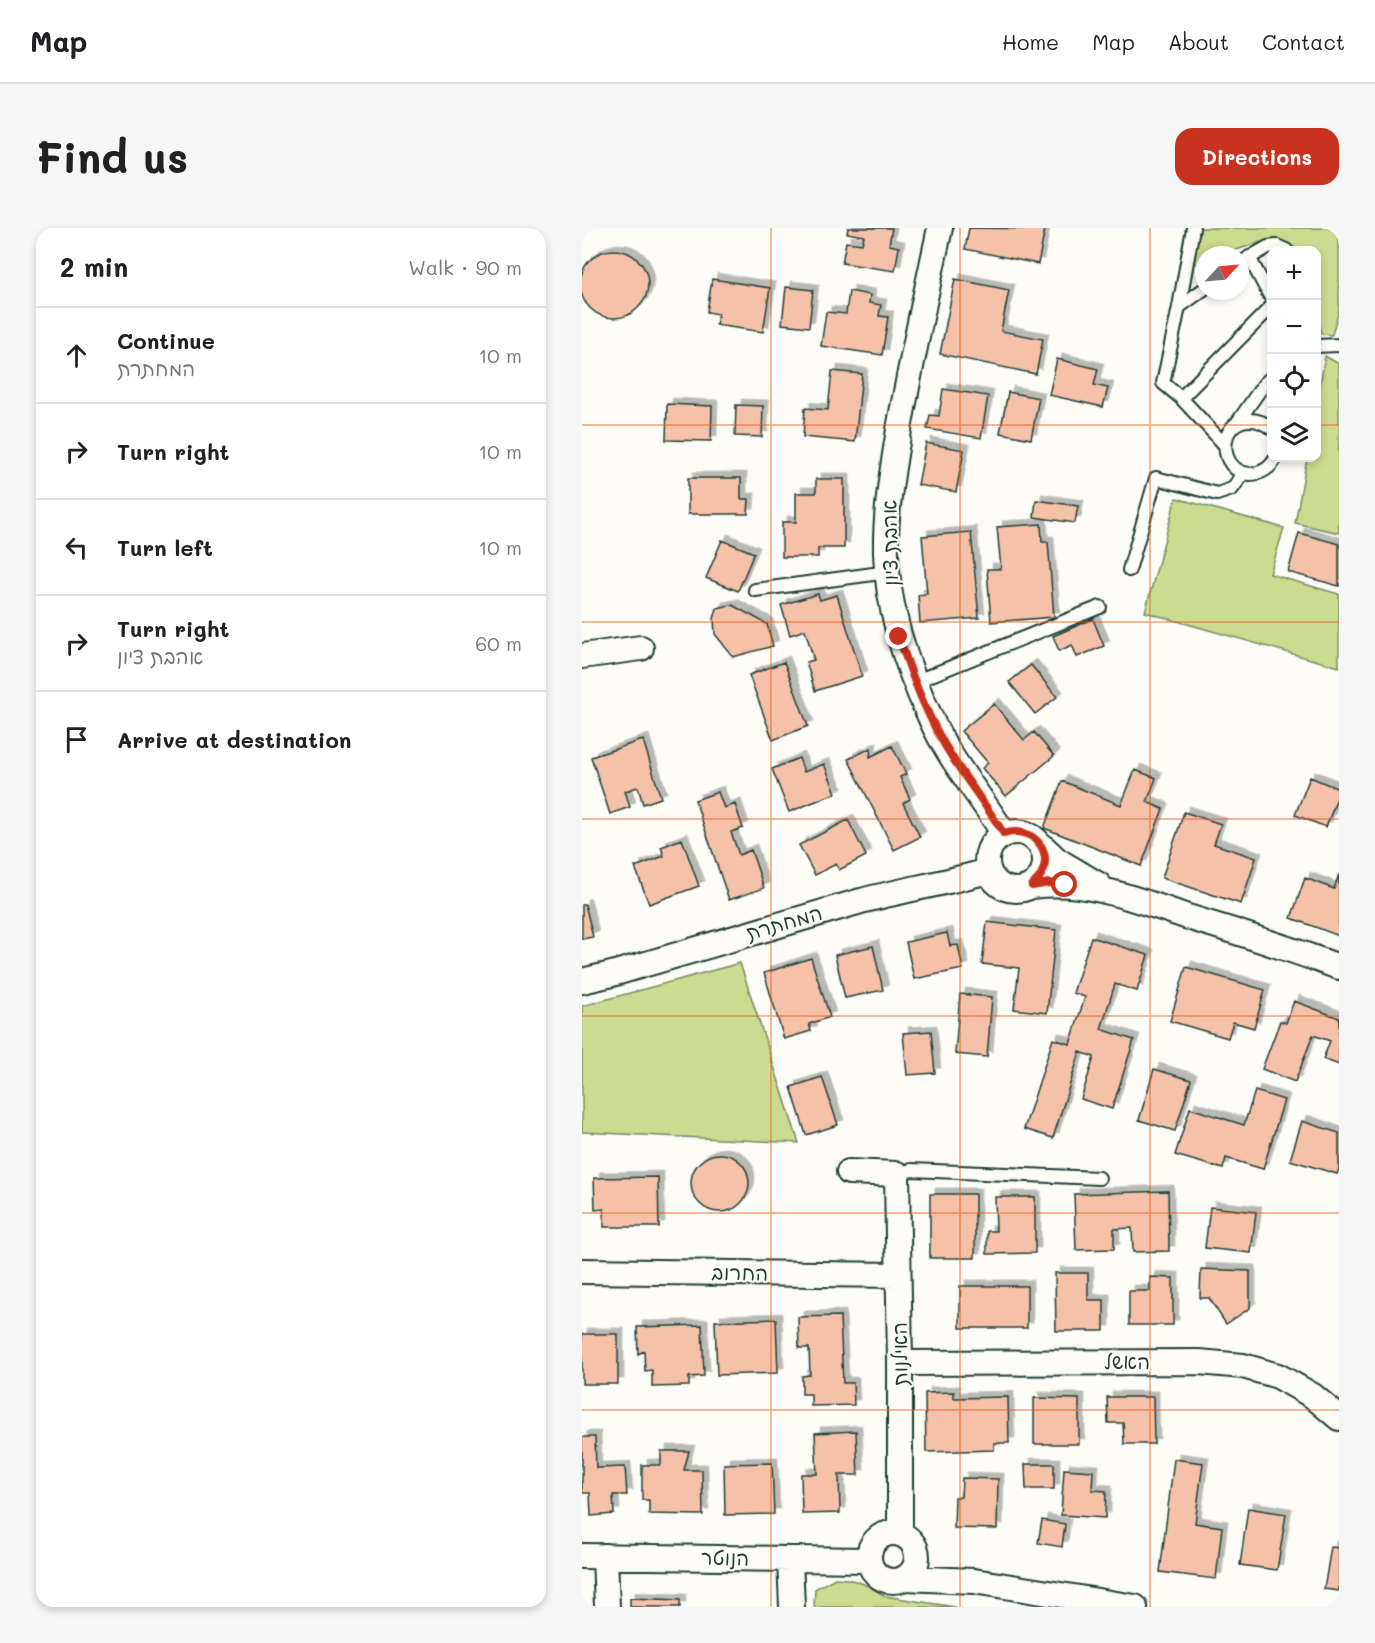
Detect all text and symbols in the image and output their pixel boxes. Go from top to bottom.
text: Map [30,23,87,59]
text: Home [1002,28,1059,55]
text: Map [1092,28,1135,55]
text: About [1168,28,1229,55]
text: Contact [1262,28,1345,55]
button: Directions [1175,128,1339,185]
text: Find us [36,129,188,184]
north arrow [1195,246,1249,300]
map controls [1267,246,1321,462]
button: + [1267,246,1321,300]
text: 2 min [60,250,128,284]
text: Walk · 90 m [408,254,522,280]
button: − [1267,300,1321,354]
text: Continue [117,326,215,355]
icon: ahead [60,339,93,372]
text: 10 m [478,342,522,368]
button: locate [1267,354,1321,408]
text: המחתרת [117,355,195,381]
button: layers [1267,408,1321,462]
icon: right [60,435,93,468]
text: Turn right [117,437,229,466]
text: 10 m [478,438,522,464]
street label: אהבת ציון [875,500,903,586]
icon: left [60,531,93,564]
text: Turn left [117,533,213,562]
text: 10 m [478,534,522,560]
text: Turn right [117,614,229,643]
route end [885,623,911,649]
icon: right [60,627,93,660]
text: 60 m [475,630,522,656]
text: אהבת ציון [117,643,203,669]
icon: arrive [60,723,93,756]
text: Arrive at destination [117,725,352,754]
route start [1051,871,1077,897]
street label: המחתרת [743,899,825,945]
street label: החרוב [712,1259,769,1285]
street label: האילנות [885,1322,913,1386]
street label: האשל [1104,1348,1150,1374]
street label: הנוטר [701,1544,749,1570]

